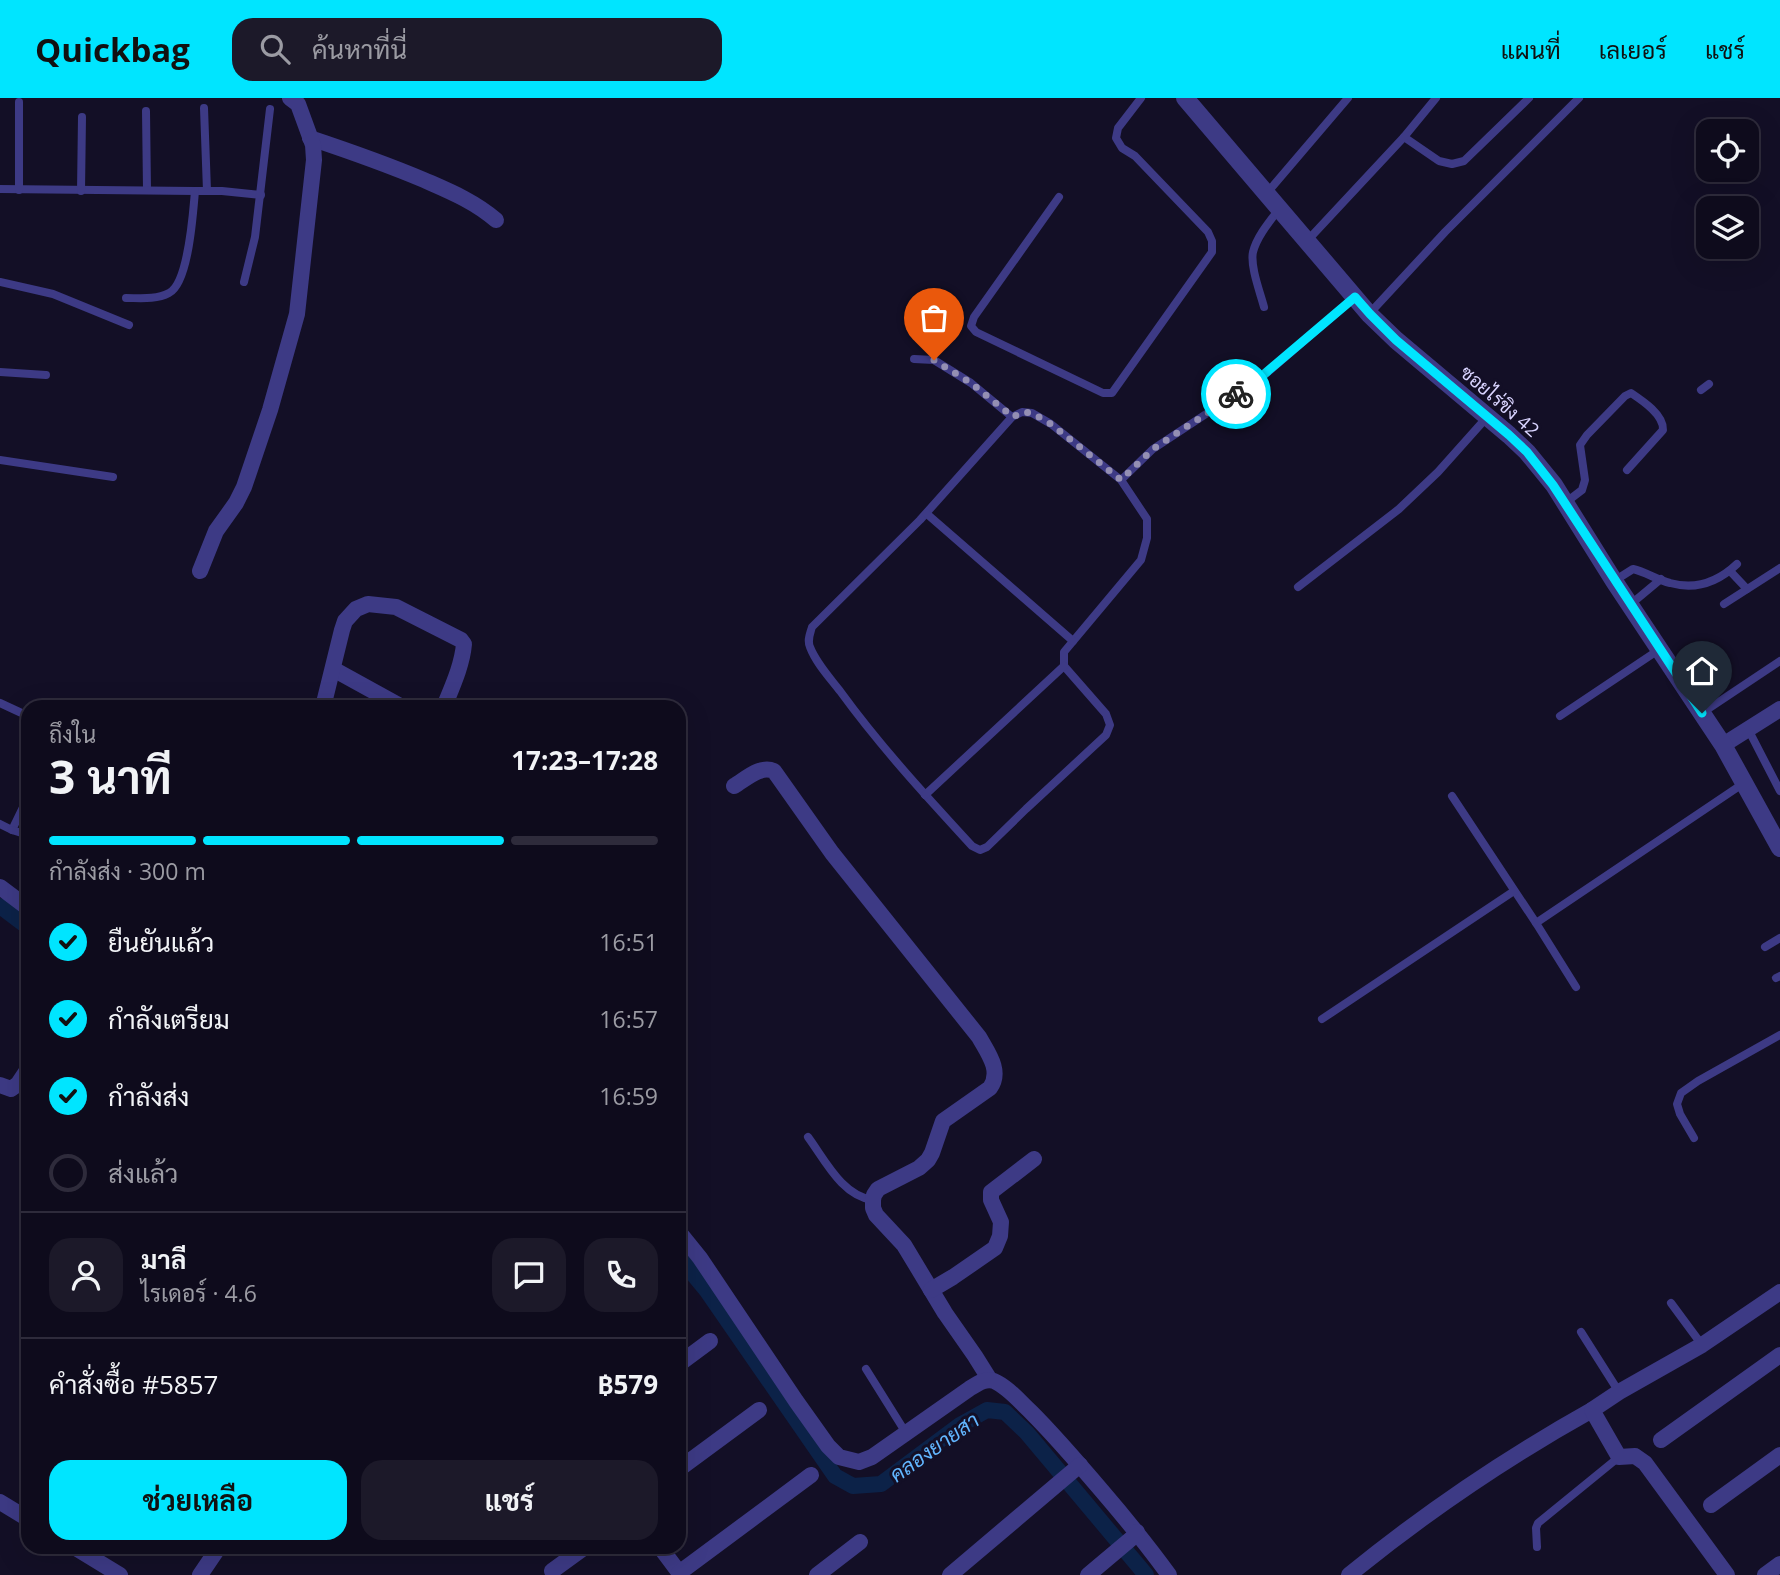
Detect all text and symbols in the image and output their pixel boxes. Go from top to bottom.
search box [232,18,722,81]
text: Quickbag [35,27,190,72]
icon: search [256,30,294,68]
text: ค้นหาที่นี่ [312,31,407,67]
text: แผนที่ [1501,33,1561,66]
text: เลเยอร์ [1599,33,1667,66]
text: แชร์ [1705,33,1745,66]
map controls [1696,119,1759,259]
button: locate [1696,119,1759,182]
button: layers [1696,196,1759,259]
pin [904,288,964,360]
icon: bag [915,299,953,337]
courier [1201,359,1271,429]
street label: ซอยไร่ขิง 42 [1455,359,1545,443]
icon: bike [1217,375,1255,413]
pin [1672,641,1732,713]
icon: home [1683,652,1721,690]
text: ถึงใน [49,718,96,750]
text: 17:23–17:28 [511,742,658,778]
text: 3 นาที [49,745,172,807]
text: กำลังส่ง · 300 m [49,855,206,887]
icon: check [49,923,87,961]
text: ยืนยันแล้ว [108,924,214,960]
text: 16:51 [599,926,658,958]
icon: check [49,1000,87,1038]
text: กำลังเตรียม [108,1001,230,1037]
text: 16:57 [599,1003,658,1035]
icon: check [49,1077,87,1115]
text: กำลังส่ง [108,1078,189,1114]
text: 16:59 [599,1080,658,1112]
text: ส่งแล้ว [108,1155,178,1191]
button: person [49,1238,123,1312]
button: chat [492,1238,566,1312]
button: phone [584,1238,658,1312]
text: มาลี [141,1241,186,1277]
text: ไรเดอร์ · 4.6 [141,1277,257,1309]
text: คำสั่งซื้อ #5857 [49,1366,218,1402]
text: ฿579 [598,1366,658,1402]
water label: คลองยายสา [884,1406,984,1488]
button: ช่วยเหลือ [49,1460,347,1540]
button: แชร์ [361,1460,658,1540]

